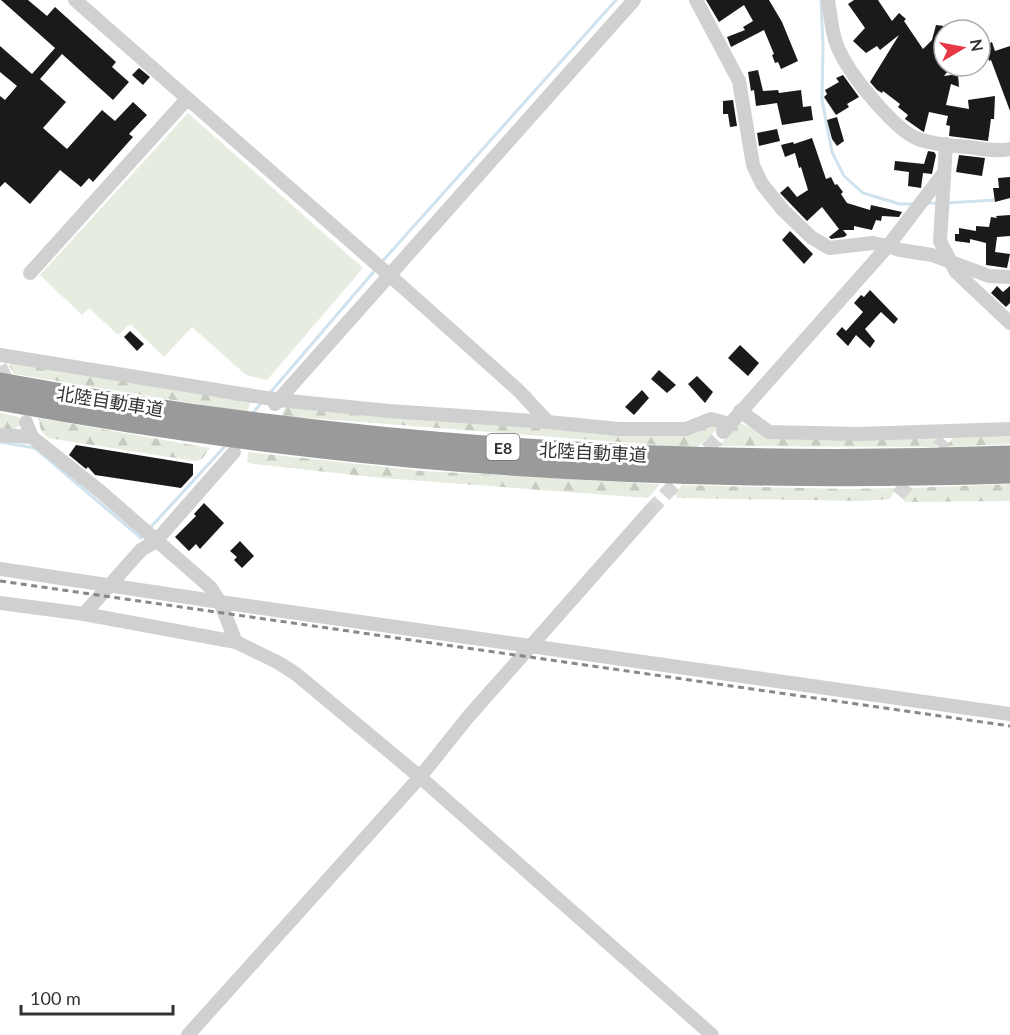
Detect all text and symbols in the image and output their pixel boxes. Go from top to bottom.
north arrow [932,18,992,78]
text: N [967,38,988,53]
street label: 北陸自動車道 [55,382,165,420]
road number: E8 [486,434,520,460]
street label: 北陸自動車道 [538,438,648,466]
scale bar [21,978,172,1016]
text: 100 m [30,987,81,1009]

